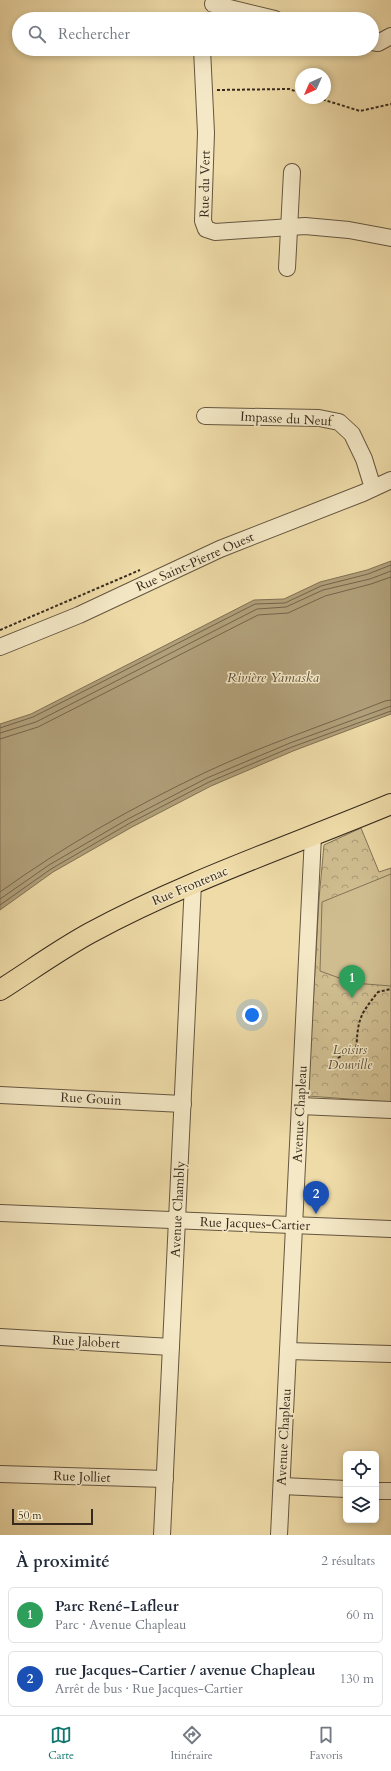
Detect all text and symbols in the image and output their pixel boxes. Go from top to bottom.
search box [12,12,379,56]
icon: search [26,23,48,45]
text: Rechercher [58,24,130,44]
north arrow [295,68,331,104]
street label: Rue du Vert [195,150,215,218]
street label: Impasse du Neuf [240,408,334,430]
street label: Rue Saint-Pierre Ouest [133,528,257,596]
water label: Rivière Yamaska [227,668,319,687]
street label: Rue Frontenac [149,862,231,910]
pin: 1 [339,965,365,998]
your location [242,1005,262,1025]
park label: Loisirs Douville [328,1041,373,1074]
street label: Avenue Chapleau [288,1065,312,1163]
street label: Rue Gouin [60,1088,123,1110]
street label: Avenue Chambly [166,1160,190,1258]
pin: 2 [303,1181,329,1214]
street label: Rue Jacques-Cartier [200,1213,311,1235]
street label: Rue Jalobert [52,1331,120,1353]
street label: Avenue Chapleau [272,1388,296,1486]
map controls [343,1451,379,1523]
button: locate [343,1451,379,1487]
street label: Rue Jolliet [53,1467,111,1487]
button: layers [343,1487,379,1523]
scale bar [12,1507,93,1526]
text: 50 m [18,1508,42,1523]
text: À proximité [16,1550,110,1573]
text: 2 résultats [321,1552,375,1570]
text: Parc René-Lafleur [55,1596,179,1616]
text: 1 [27,1606,33,1624]
text: 60 m [346,1606,374,1624]
text: Parc · Avenue Chapleau [55,1616,186,1634]
text: rue Jacques-Cartier / avenue Chapleau [55,1660,316,1680]
text: 2 [27,1670,33,1688]
text: 130 m [340,1670,374,1688]
text: Arrêt de bus · Rue Jacques-Cartier [55,1680,243,1698]
tab: Carte [48,1724,74,1763]
tab: Itinéraire [170,1724,213,1763]
tab: Favoris [309,1724,343,1763]

